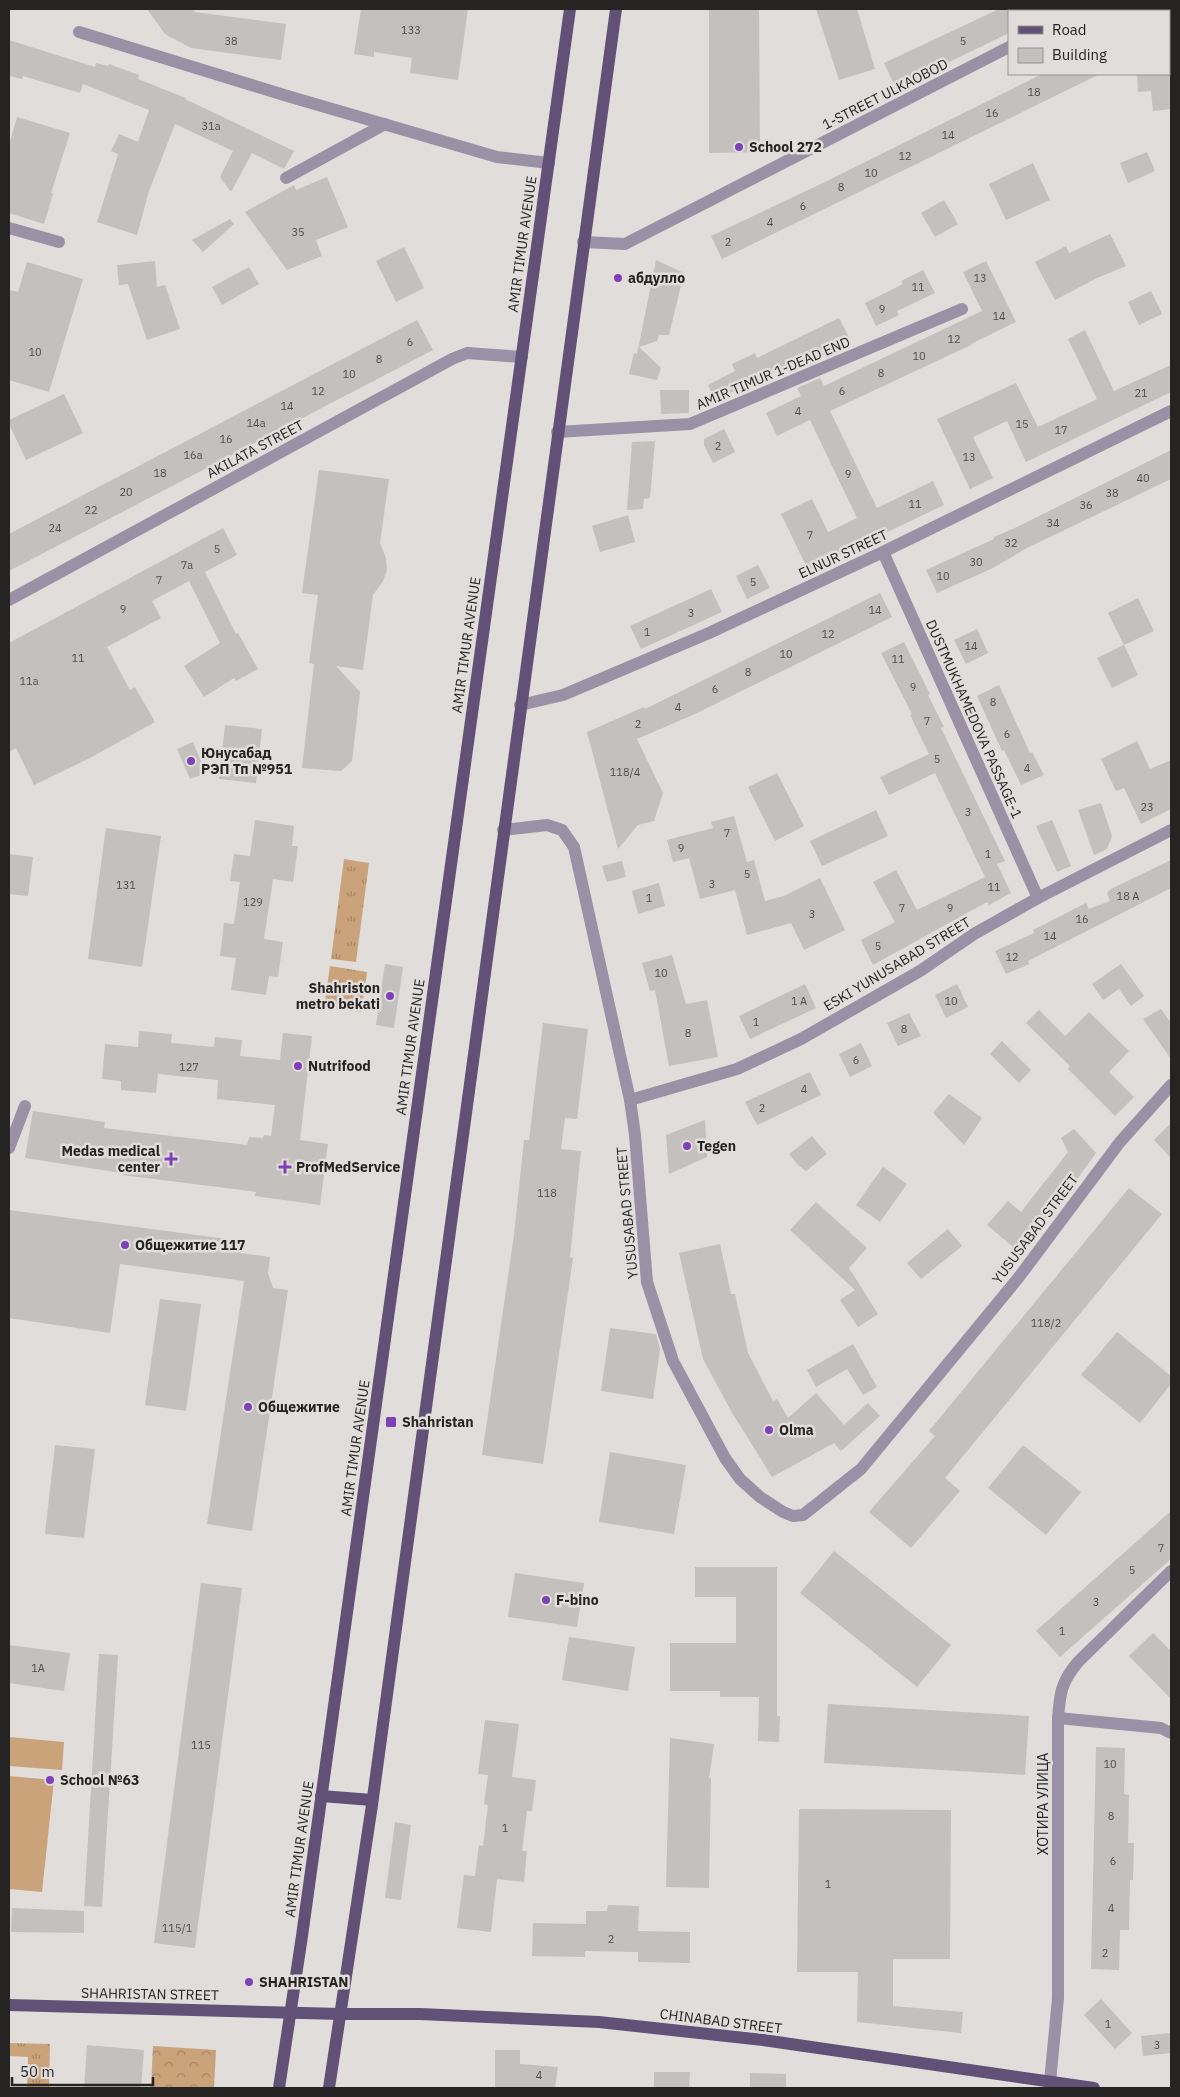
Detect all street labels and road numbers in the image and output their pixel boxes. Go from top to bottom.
street label: 1-STREET ULKAOBOD [819,54,951,134]
street label: AMIR TIMUR AVENUE [504,175,540,313]
street label: AMIR TIMUR 1-DEAD END [693,332,853,414]
street label: АKILATA STREET [203,416,307,482]
street label: ELNUR STREET [796,526,890,582]
street label: AMIR TIMUR AVENUE [448,576,484,714]
street label: DUSTMUKHAMEDOVA PASSAGE-1 [922,617,1026,821]
street label: ESKI YUNUSABAD STREET [820,913,974,1015]
street label: AMIR TIMUR AVENUE [392,978,428,1116]
street label: YUSUSABAD STREET [612,1146,642,1280]
street label: YUSUSABAD STREET [988,1171,1082,1287]
street label: AMIR TIMUR AVENUE [337,1379,373,1517]
street label: ХОТИРА УЛИЦА [1034,1753,1052,1855]
street label: AMIR TIMUR AVENUE [281,1780,317,1918]
street label: SHAHRISTAN STREET [81,1984,219,2004]
street label: CHINABAD STREET [659,2005,783,2037]

